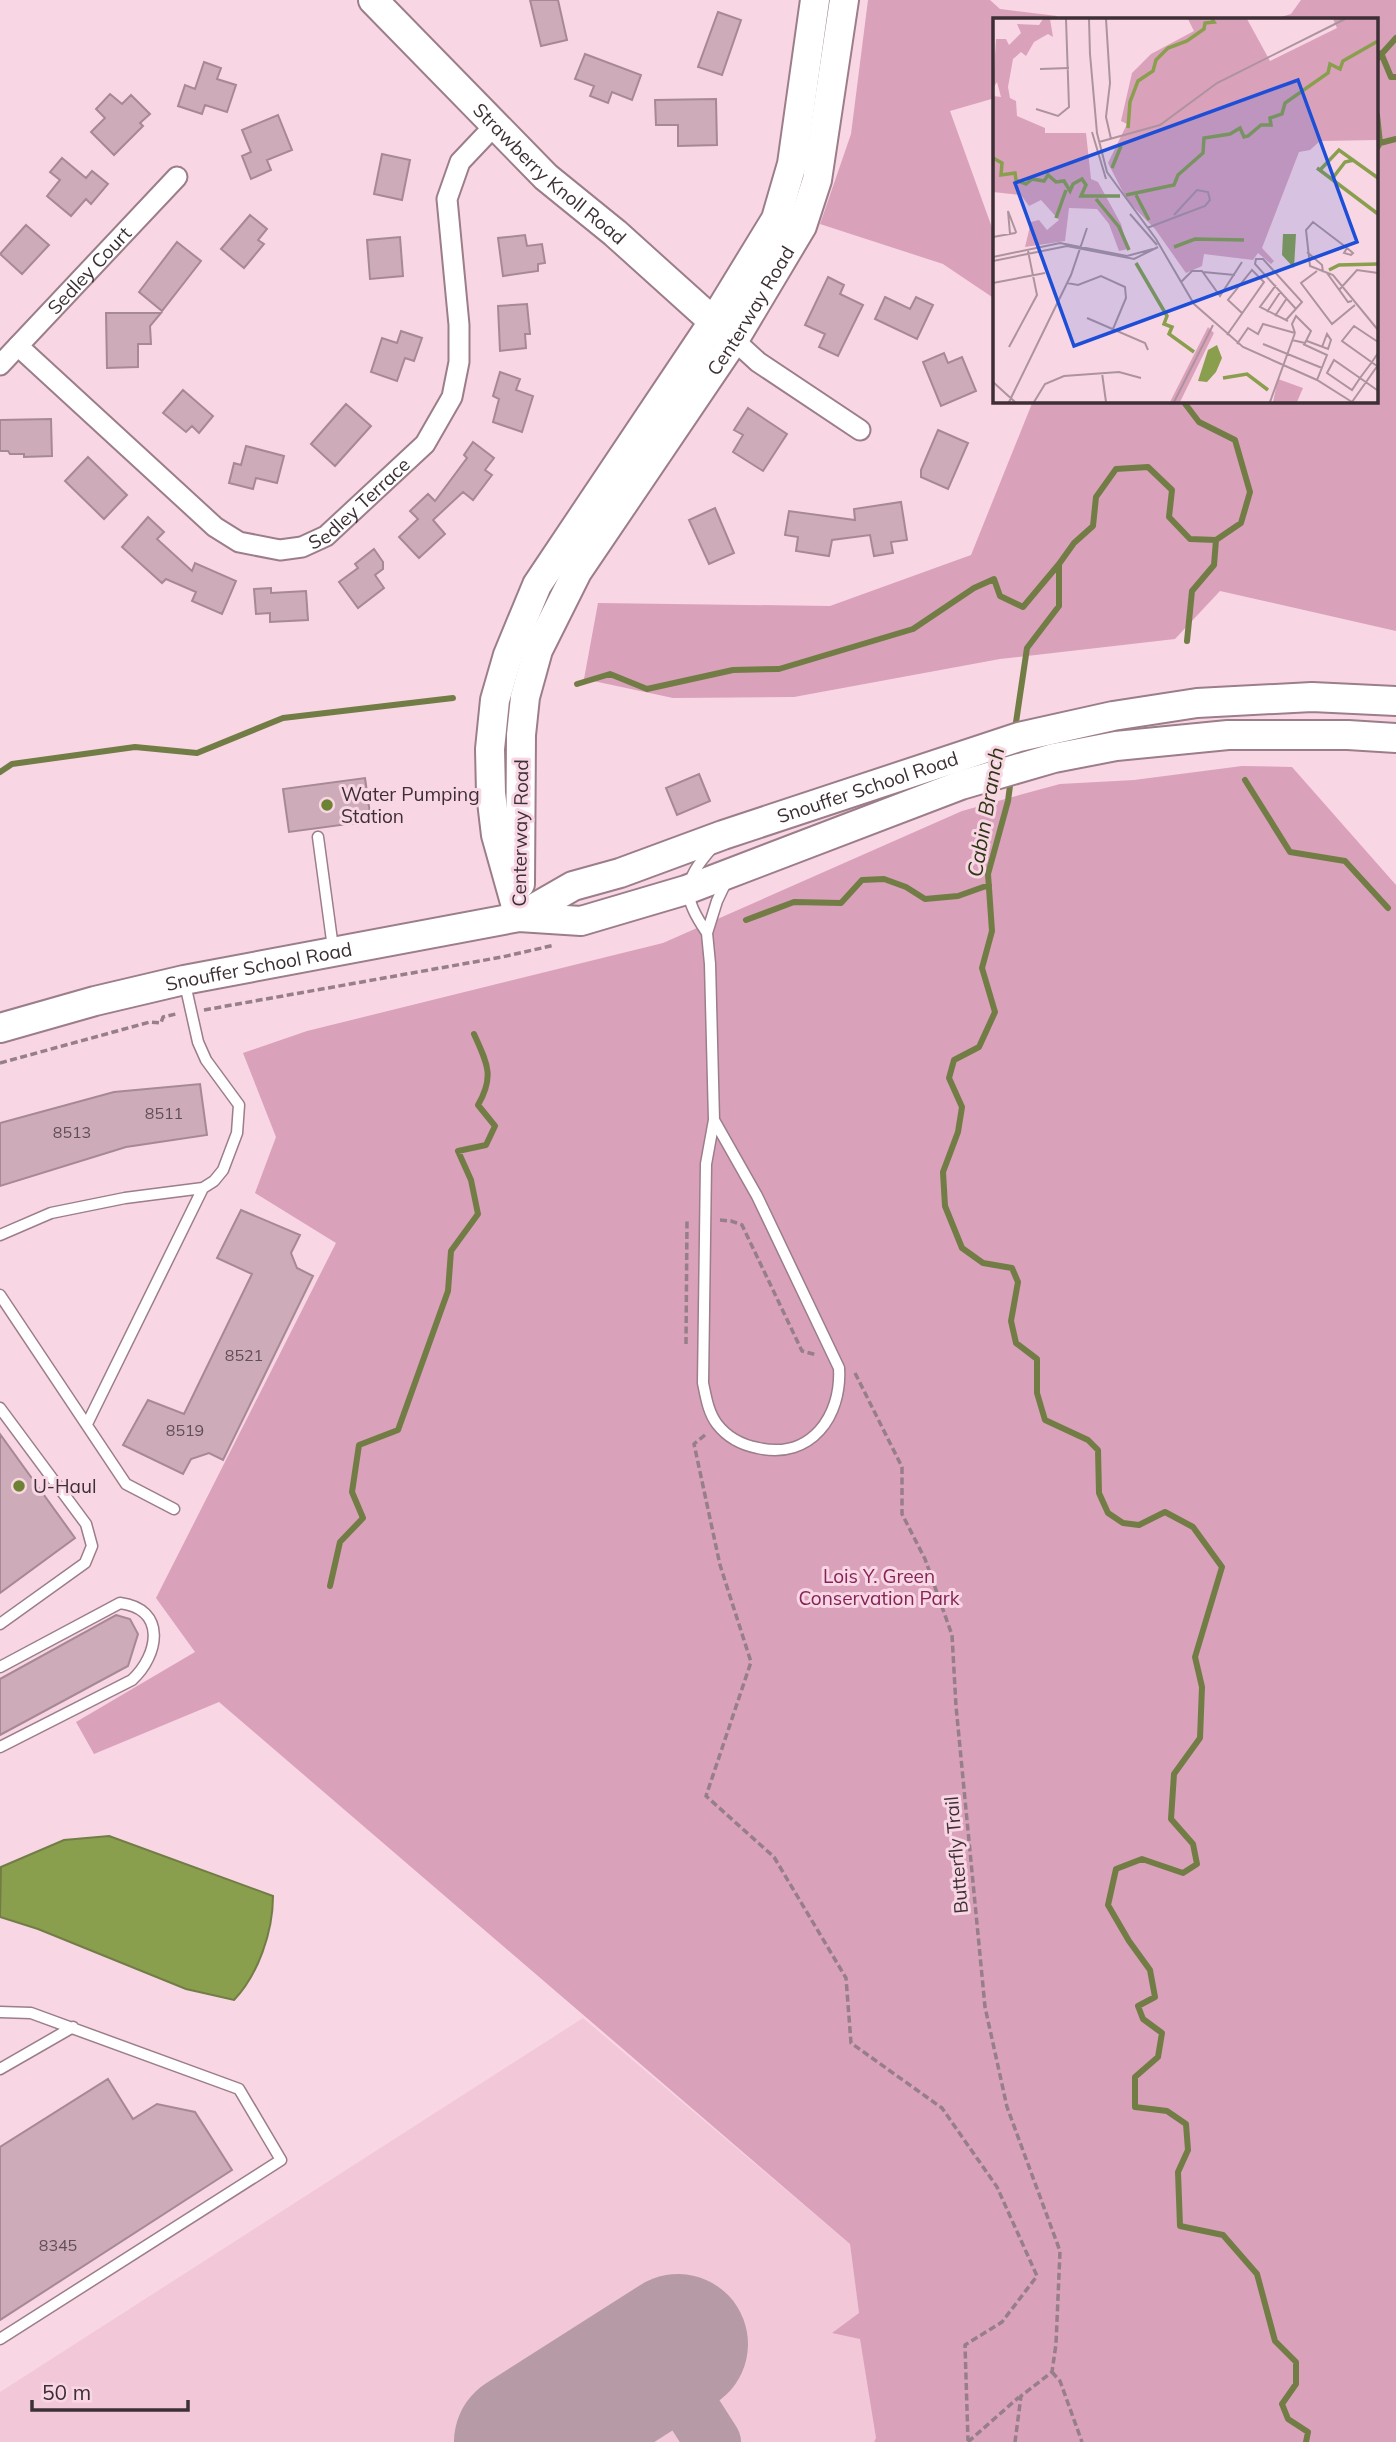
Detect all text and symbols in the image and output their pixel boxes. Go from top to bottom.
inset map [993,18,1378,402]
street label: Strawberry Knoll Road [468,98,631,249]
street label: Sedley Court [42,221,136,319]
street label: Centerway Road [702,242,799,380]
street label: Sedley Terrace [304,452,415,555]
water label: Cabin Branch [961,745,1009,879]
street label: Snouffer School Road [774,746,961,828]
street label: Centerway Road [507,759,533,907]
place label: Water Pumping Station [341,782,480,828]
marker: Water Pumping Station [319,797,335,813]
street label: Snouffer School Road [163,937,354,996]
house number: 8511 [145,1103,183,1123]
house number: 8513 [53,1122,91,1142]
house number: 8521 [225,1345,263,1365]
house number: 8519 [166,1420,204,1440]
place label: U-Haul [33,1474,96,1498]
marker: U-Haul [11,1478,27,1494]
park label: Lois Y. Green Conservation Park [799,1564,960,1610]
street label: Butterfly Trail [939,1795,973,1915]
house number: 8345 [39,2235,77,2255]
scale bar [32,2368,187,2412]
text: 50 m [42,2379,91,2405]

